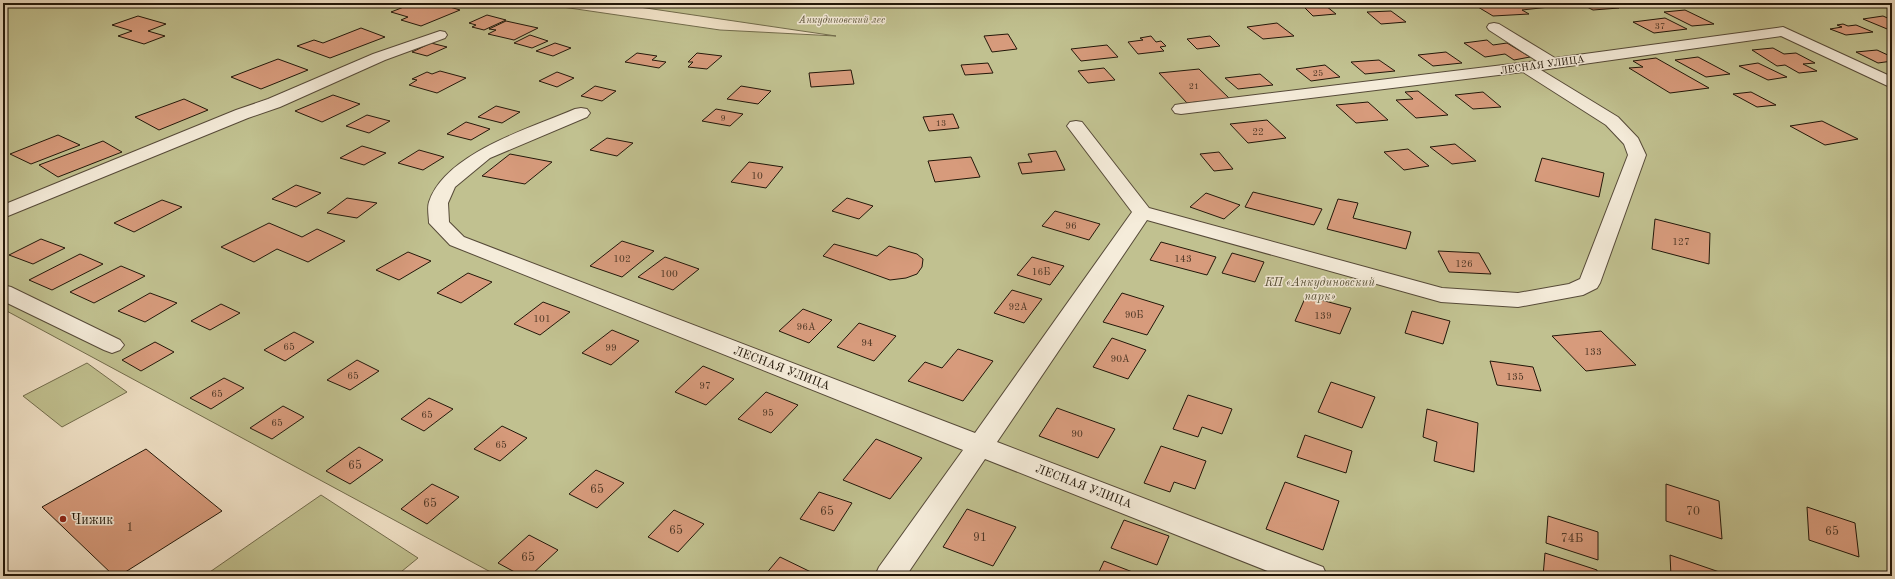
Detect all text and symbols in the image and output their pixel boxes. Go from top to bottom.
park label: Анкудиновский лес [798,15,885,26]
house number: 37 [1655,22,1665,31]
street label: ЛЕСНАЯ УЛИЦА [1499,54,1585,76]
house number: 25 [1313,69,1323,78]
house number: 21 [1189,82,1199,91]
house number: 9 [720,114,726,123]
house number: 13 [936,119,946,128]
house number: 22 [1252,127,1264,137]
house number: 10 [751,171,763,181]
house number: 96 [1065,221,1077,231]
house number: 127 [1672,237,1690,247]
house number: 102 [613,254,631,264]
house number: 143 [1174,254,1192,264]
house number: 126 [1455,259,1473,269]
house number: 16Б [1032,267,1050,277]
house number: 100 [660,269,678,279]
park label: КП «Анкудиновский парк» [1264,277,1375,303]
house number: 92А [1008,302,1028,312]
house number: 90Б [1125,310,1143,320]
house number: 139 [1314,311,1332,321]
house number: 101 [533,314,551,324]
house number: 96А [796,322,816,332]
house number: 94 [861,338,873,348]
house number: 65 [283,342,295,352]
house number: 99 [605,343,617,353]
street label: ЛЕСНАЯ УЛИЦА [732,345,831,393]
house number: 133 [1584,347,1602,357]
house number: 90А [1110,354,1130,364]
house number: 65 [347,371,359,381]
house number: 135 [1506,372,1524,382]
house number: 97 [699,381,711,391]
house number: 65 [211,389,223,399]
house number: 95 [762,408,774,418]
house number: 65 [421,410,433,420]
house number: 65 [271,418,283,428]
house number: 90 [1071,429,1083,439]
house number: 65 [495,440,507,450]
house number: 65 [348,459,362,472]
street label: ЛЕСНАЯ УЛИЦА [1034,463,1133,511]
house number: 65 [590,483,604,496]
house number: 65 [423,497,437,510]
house number: 65 [820,505,834,518]
house number: 70 [1686,506,1700,518]
place label: Чижик [71,513,113,527]
marker: Чижик [58,514,68,524]
house number: 1 [127,522,133,534]
house number: 65 [669,524,683,537]
house number: 65 [1825,525,1839,538]
house number: 91 [973,532,987,544]
house number: 74Б [1561,533,1583,545]
house number: 65 [521,551,535,564]

